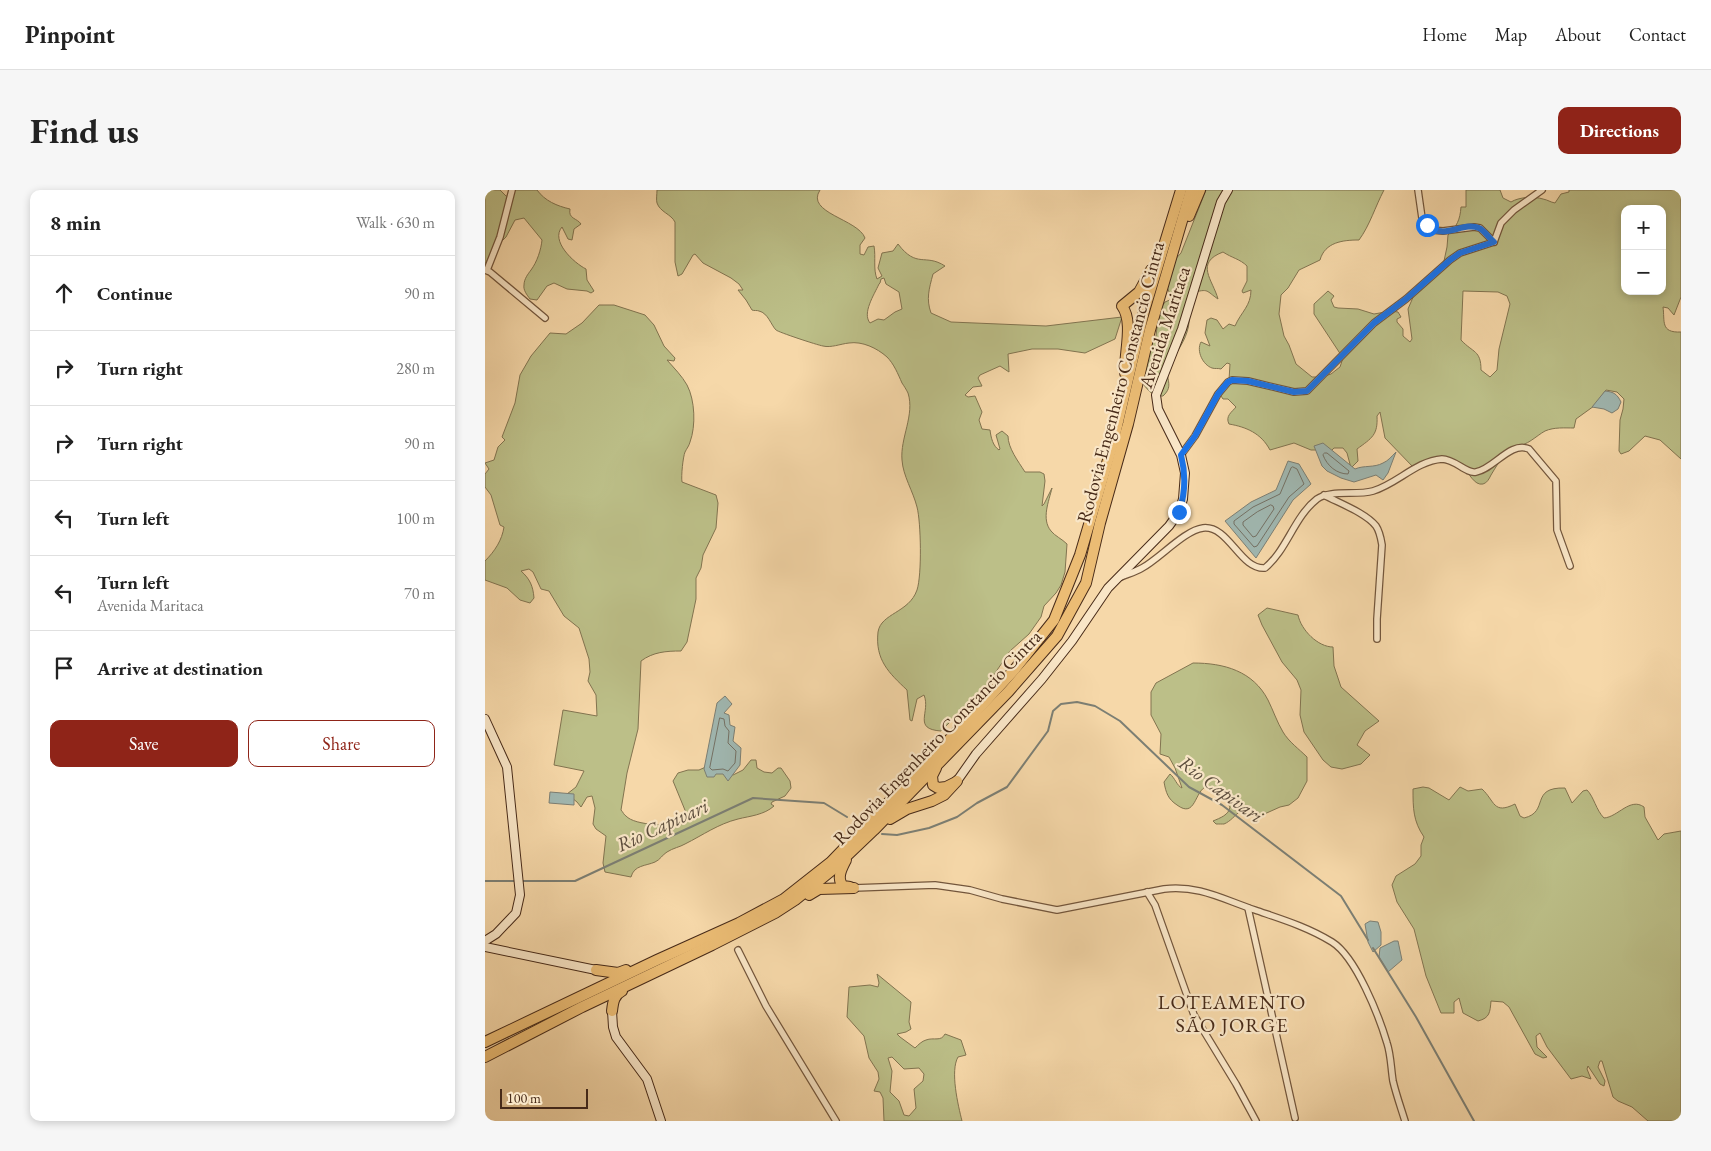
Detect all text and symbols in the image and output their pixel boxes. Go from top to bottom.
text: Pinpoint [25,19,115,50]
text: Home [1422,23,1467,46]
text: Map [1495,23,1527,46]
text: About [1555,23,1601,46]
text: Contact [1629,23,1686,46]
button: Directions [1558,107,1681,154]
text: Find us [30,108,139,153]
map controls [1621,205,1666,295]
button: + [1621,205,1666,250]
text: 8 min [50,209,101,236]
text: Walk · 630 m [356,212,435,233]
route start [1416,214,1439,237]
street label: Rodovia Engenheiro Constancio Cintra [1071,238,1170,526]
button: − [1621,250,1666,295]
street label: Avenida Maritaca [1133,263,1196,392]
icon: ahead [50,279,78,307]
text: Continue [97,281,172,306]
text: 90 m [404,283,435,304]
icon: right [50,354,78,382]
text: Turn right [97,356,183,381]
text: 280 m [396,358,435,379]
icon: right [50,429,78,457]
text: Turn right [97,431,183,456]
text: 90 m [404,433,435,454]
route end [1168,501,1191,524]
icon: left [50,504,78,532]
text: Turn left [97,506,169,531]
text: 100 m [396,508,435,529]
text: Turn left [97,570,169,595]
icon: left [50,579,78,607]
text: 70 m [404,583,435,604]
text: Avenida Maritaca [97,595,204,616]
street label: Rodovia Engenheiro Constancio Cintra [828,624,1047,850]
icon: arrive [50,654,78,682]
text: Arrive at destination [97,656,263,681]
button: Save [50,720,238,767]
button: Share [248,720,435,767]
water label: Rio Capivari [1173,749,1270,829]
water label: Rio Capivari [612,792,713,858]
district label: LOTEAMENTO SÃO JORGE [1158,989,1306,1038]
scale bar [500,1086,587,1109]
text: 100 m [507,1089,541,1107]

